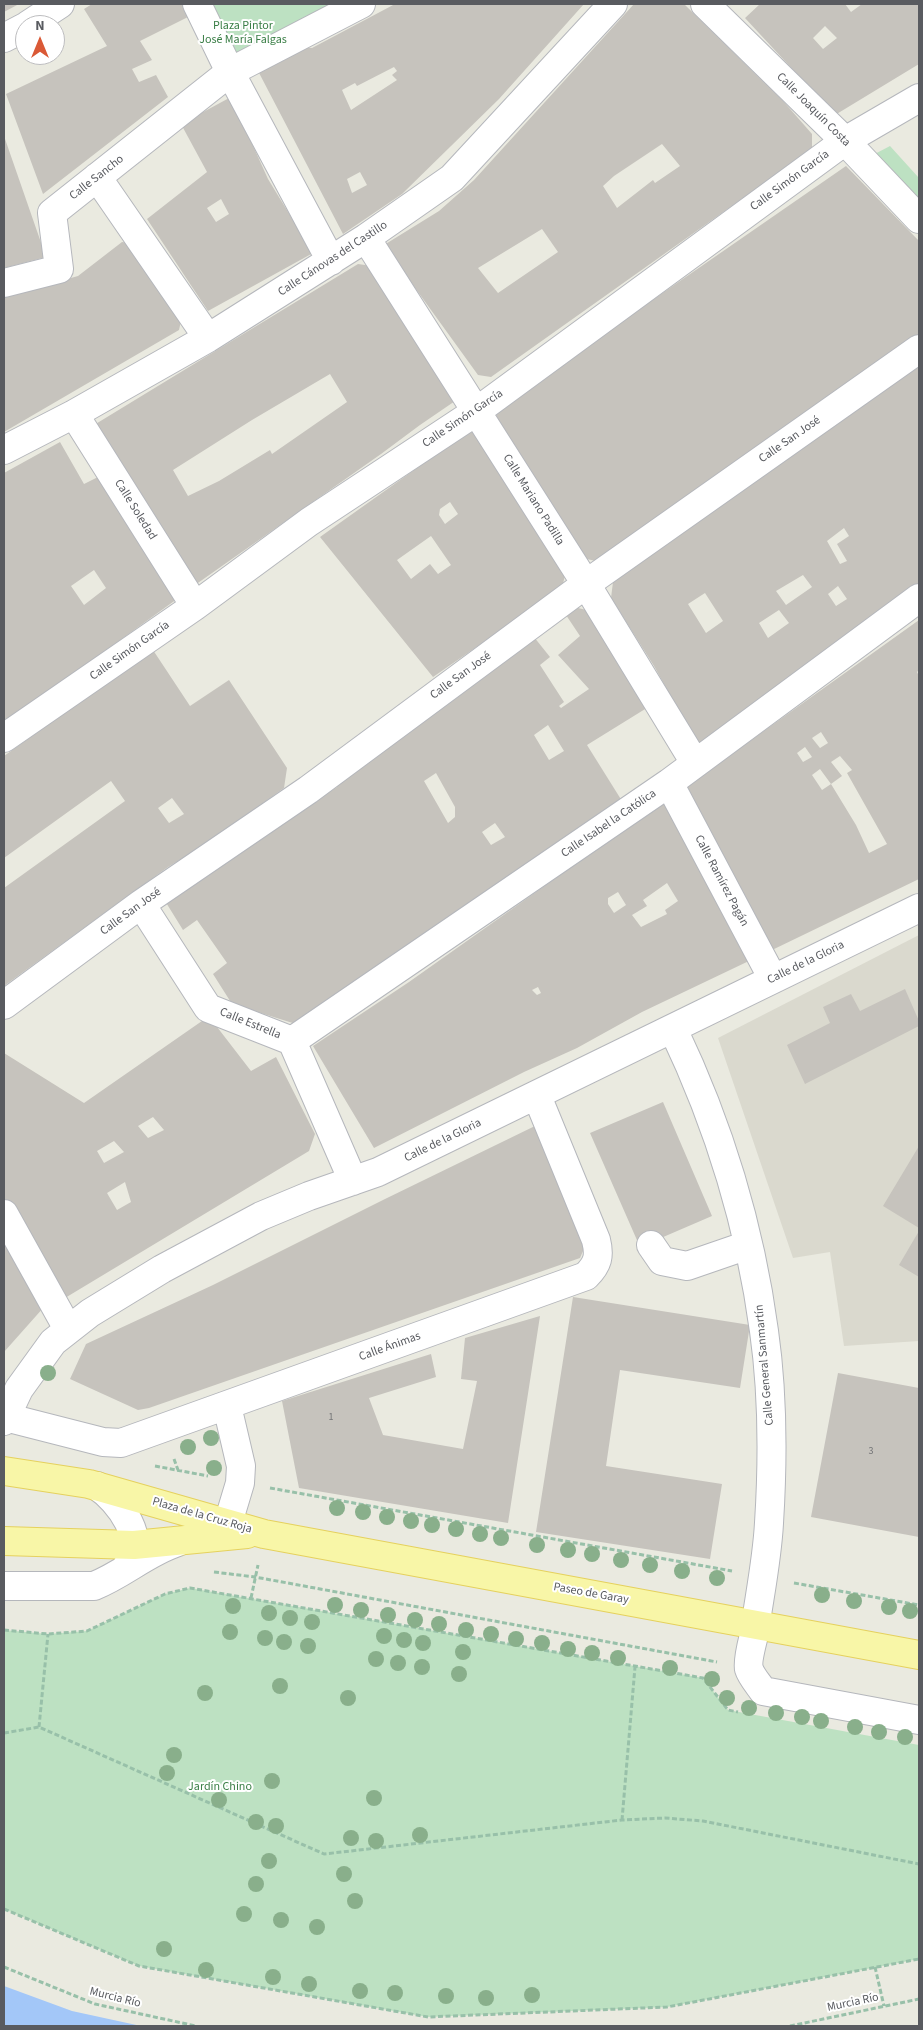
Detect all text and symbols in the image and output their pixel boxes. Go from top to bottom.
north arrow [15,15,65,65]
text: N [35,16,45,36]
park label: Plaza Pintor José María Falgas [199,19,287,47]
street label: Calle Joaquín Costa [773,70,853,150]
street label: Calle Simón García [748,148,832,214]
street label: Calle Sancho [67,152,127,204]
street label: Calle Cánovas del Castillo [276,218,390,300]
street label: Calle Simón García [420,387,506,451]
street label: Calle San José [756,413,824,467]
street label: Calle Mariano Padilla [499,452,567,548]
street label: Calle Soledad [111,477,159,543]
street label: Calle Simón García [87,618,173,684]
street label: Calle San José [428,649,494,703]
street label: Calle Isabel la Católica [559,787,659,861]
street label: Calle Ramírez Pagán [691,833,751,929]
street label: Calle San José [98,885,164,939]
street label: Calle de la Gloria [765,938,847,988]
street label: Calle Estrella [217,1005,283,1043]
street label: Calle de la Gloria [402,1116,484,1166]
street label: Calle General Sanmartín [753,1304,777,1426]
street label: Calle Ánimas [357,1329,423,1365]
house number: 1 [329,1412,333,1424]
house number: 3 [869,1446,873,1458]
street label: Plaza de la Cruz Roja [151,1495,253,1537]
street label: Paseo de Garay [552,1580,630,1608]
park label: Jardín Chino [188,1780,252,1794]
street label: Murcia Río [88,1985,142,2011]
street label: Murcia Río [826,1991,880,2015]

